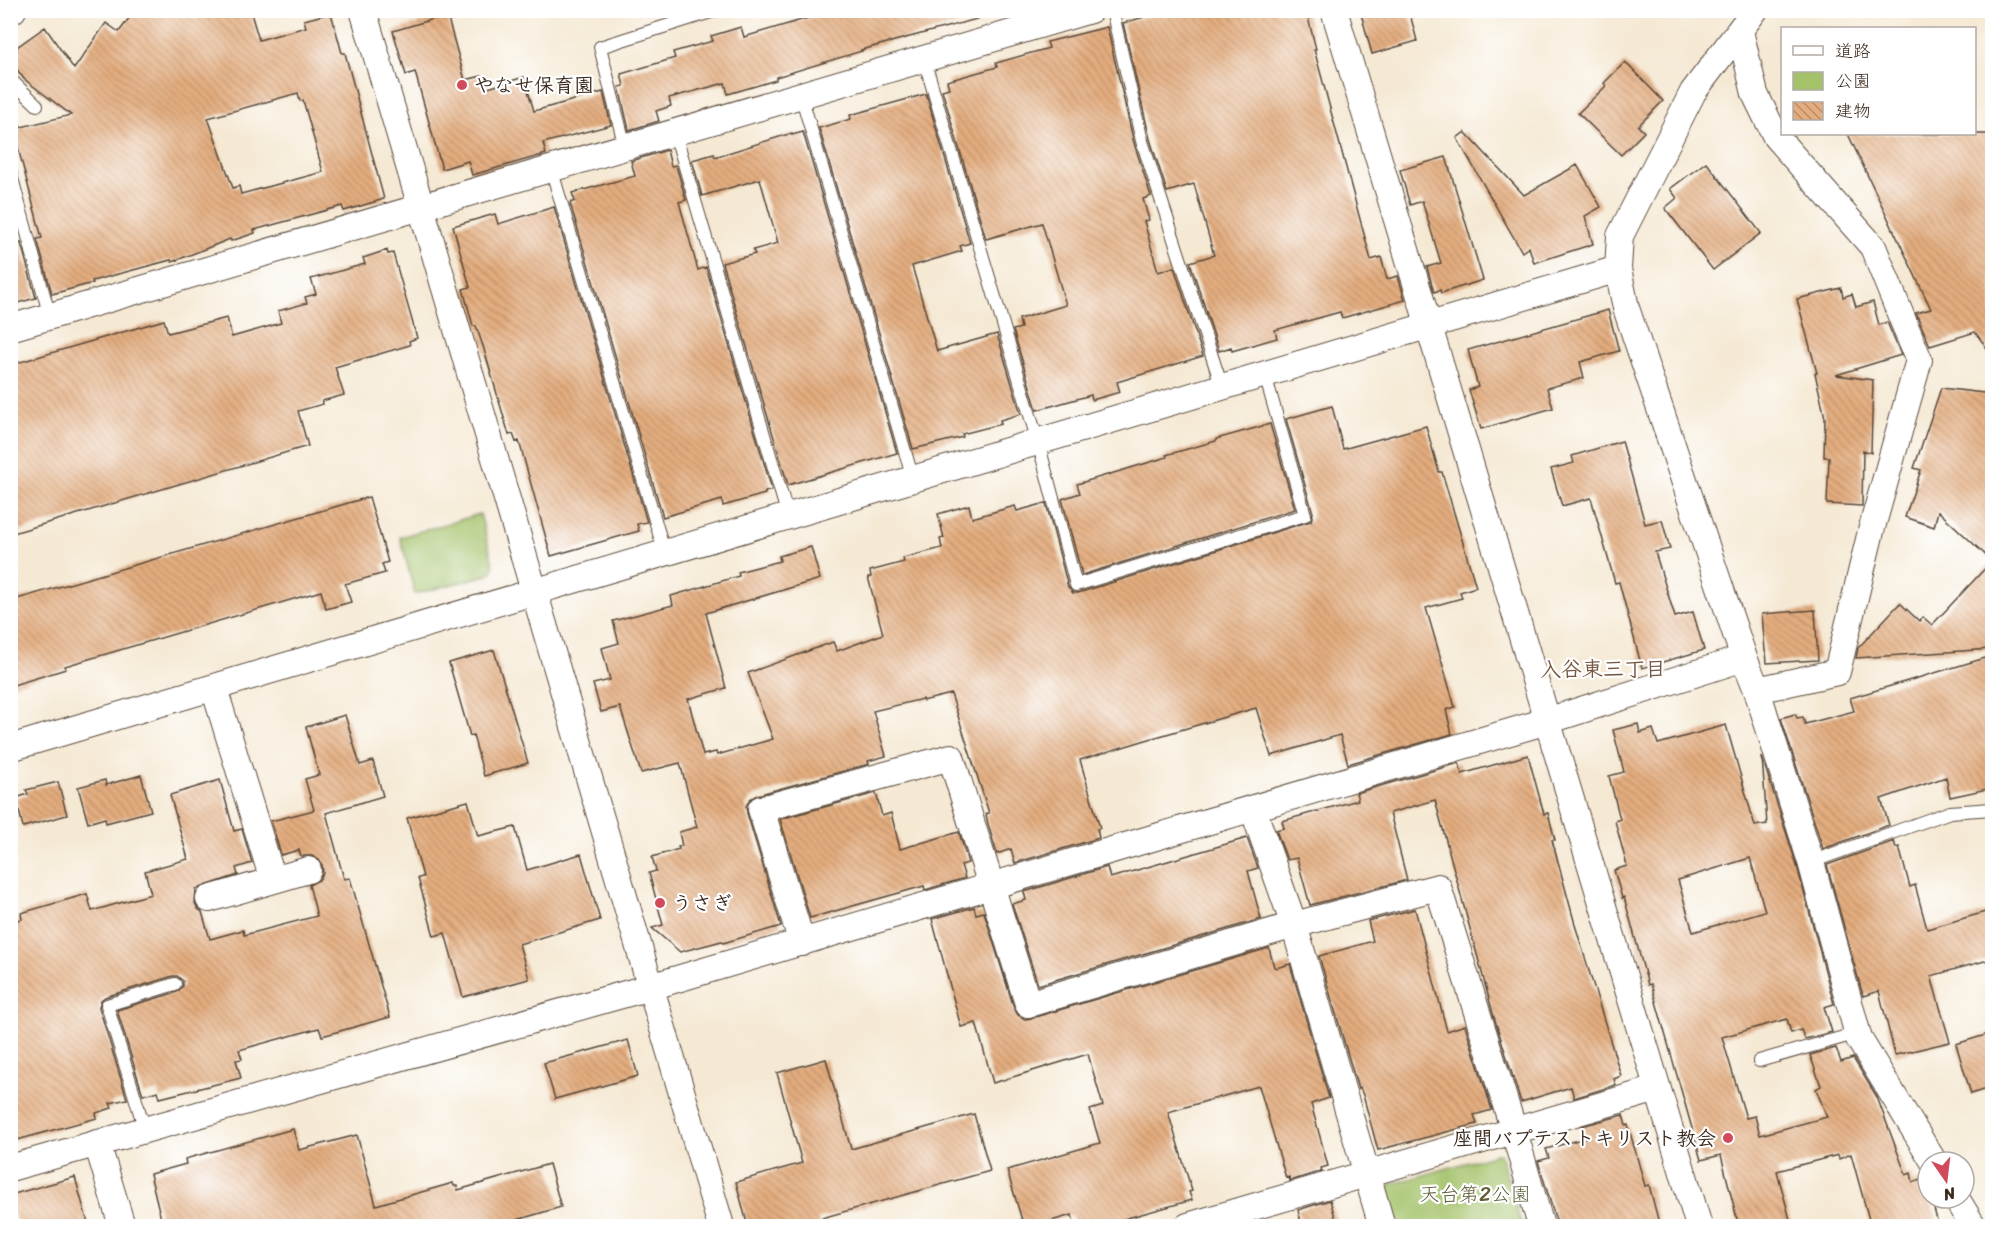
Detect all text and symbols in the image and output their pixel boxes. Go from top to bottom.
legend [1781,27,1976,135]
text: 道路 [1835,35,1871,67]
text: 公園 [1835,65,1871,97]
place label: やなせ保育園 [474,68,594,103]
marker: やなせ保育園 [455,78,469,92]
text: 建物 [1835,95,1871,127]
district label: 入谷東三丁目 [1540,650,1666,688]
place label: うさぎ [672,886,732,921]
marker: うさぎ [653,896,667,910]
place label: 座間バプテストキリスト教会 [1453,1121,1716,1156]
marker: 座間バプテストキリスト教会 [1721,1131,1735,1145]
north arrow [1916,1150,1976,1210]
park label: 天台第2公園 [1419,1177,1531,1212]
text: N [1940,1178,1959,1210]

